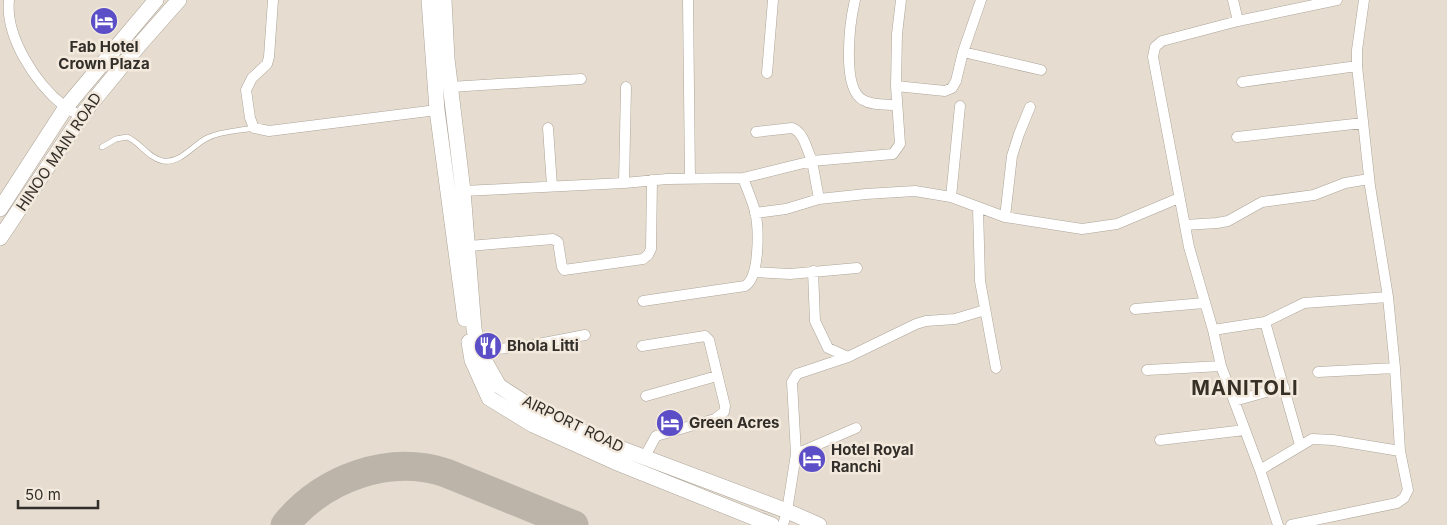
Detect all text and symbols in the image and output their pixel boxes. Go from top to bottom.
hotel icon: Fab Hotel Crown Plaza [89,6,119,36]
place label: Fab Hotel Crown Plaza [58,37,150,73]
street label: HINOO MAIN ROAD [12,89,105,215]
restaurant icon: Bhola Litti [473,331,503,361]
place label: Bhola Litti [507,336,579,355]
district label: MANITOLI [1191,376,1299,400]
street label: AIRPORT ROAD [519,391,627,456]
hotel icon: Green Acres [655,408,685,438]
place label: Green Acres [689,413,780,432]
place label: Hotel Royal Ranchi [831,440,914,476]
hotel icon: Hotel Royal Ranchi [797,444,827,474]
scale bar [18,478,98,510]
text: 50 m [25,485,61,504]

